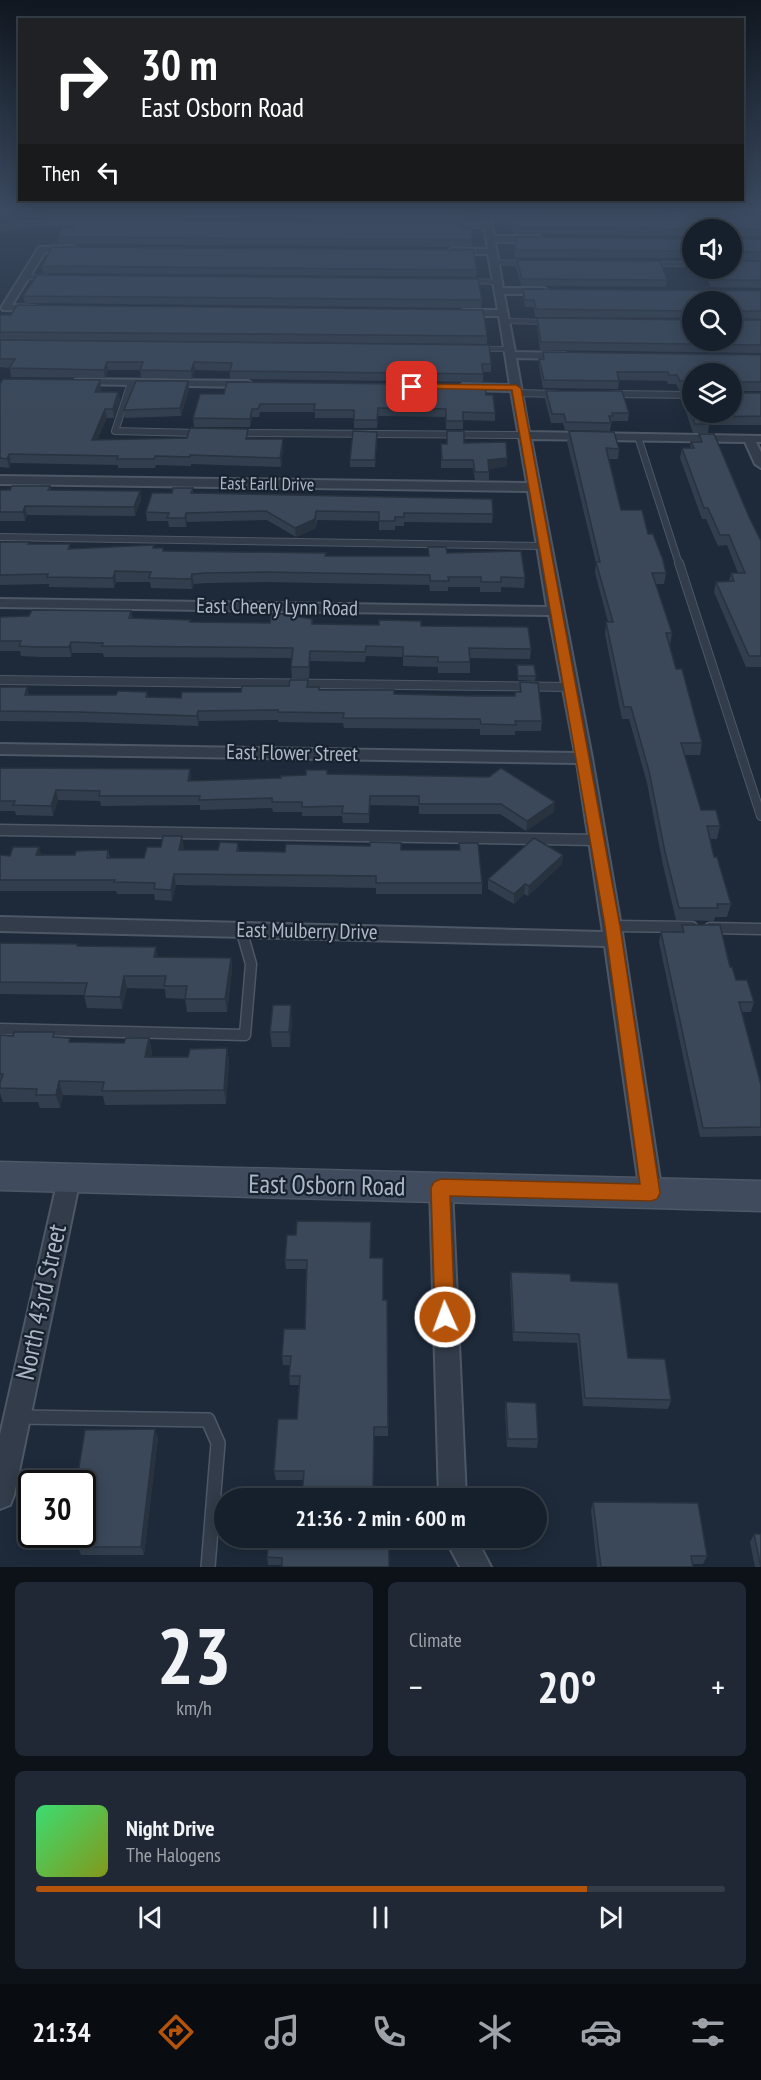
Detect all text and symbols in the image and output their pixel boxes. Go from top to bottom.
text: 30 m [141,37,218,92]
icon: right [42,42,120,120]
text: East Osborn Road [141,90,304,124]
icon: left [92,156,125,189]
text: Then [42,159,80,187]
map controls [682,219,742,423]
button: sound [682,219,742,279]
button: search [682,291,742,351]
pin [386,361,437,412]
button: layers [682,363,742,423]
icon: arrive [395,370,428,403]
street label: East Earll Drive [220,471,314,496]
street label: East Cheery Lynn Road [196,592,358,621]
street label: East Flower Street [226,738,358,767]
street label: East Mulberry Drive [236,916,378,945]
street label: East Osborn Road [248,1167,406,1202]
street label: North 43rd Street [8,1221,73,1383]
position arrow [413,1285,477,1349]
speed limit sign: 30 [18,1470,96,1548]
text: 21:36 · 2 min · 600 m [295,1504,466,1532]
text: 23 [157,1605,231,1706]
text: Climate [409,1627,462,1653]
text: 20° [537,1657,597,1715]
text: − [409,1665,423,1708]
text: + [711,1665,725,1708]
text: km/h [176,1695,212,1721]
text: Night Drive [126,1814,215,1842]
text: The Halogens [126,1842,221,1868]
icon: previous [134,1901,167,1934]
icon: pause [364,1901,397,1934]
icon: next [594,1901,627,1934]
icon: directions [155,2011,197,2053]
icon: music [261,2011,303,2053]
icon: phone [368,2011,410,2053]
icon: climate [474,2011,516,2053]
icon: car [580,2011,622,2053]
icon: filters [687,2011,729,2053]
text: 21:34 [32,2015,91,2049]

